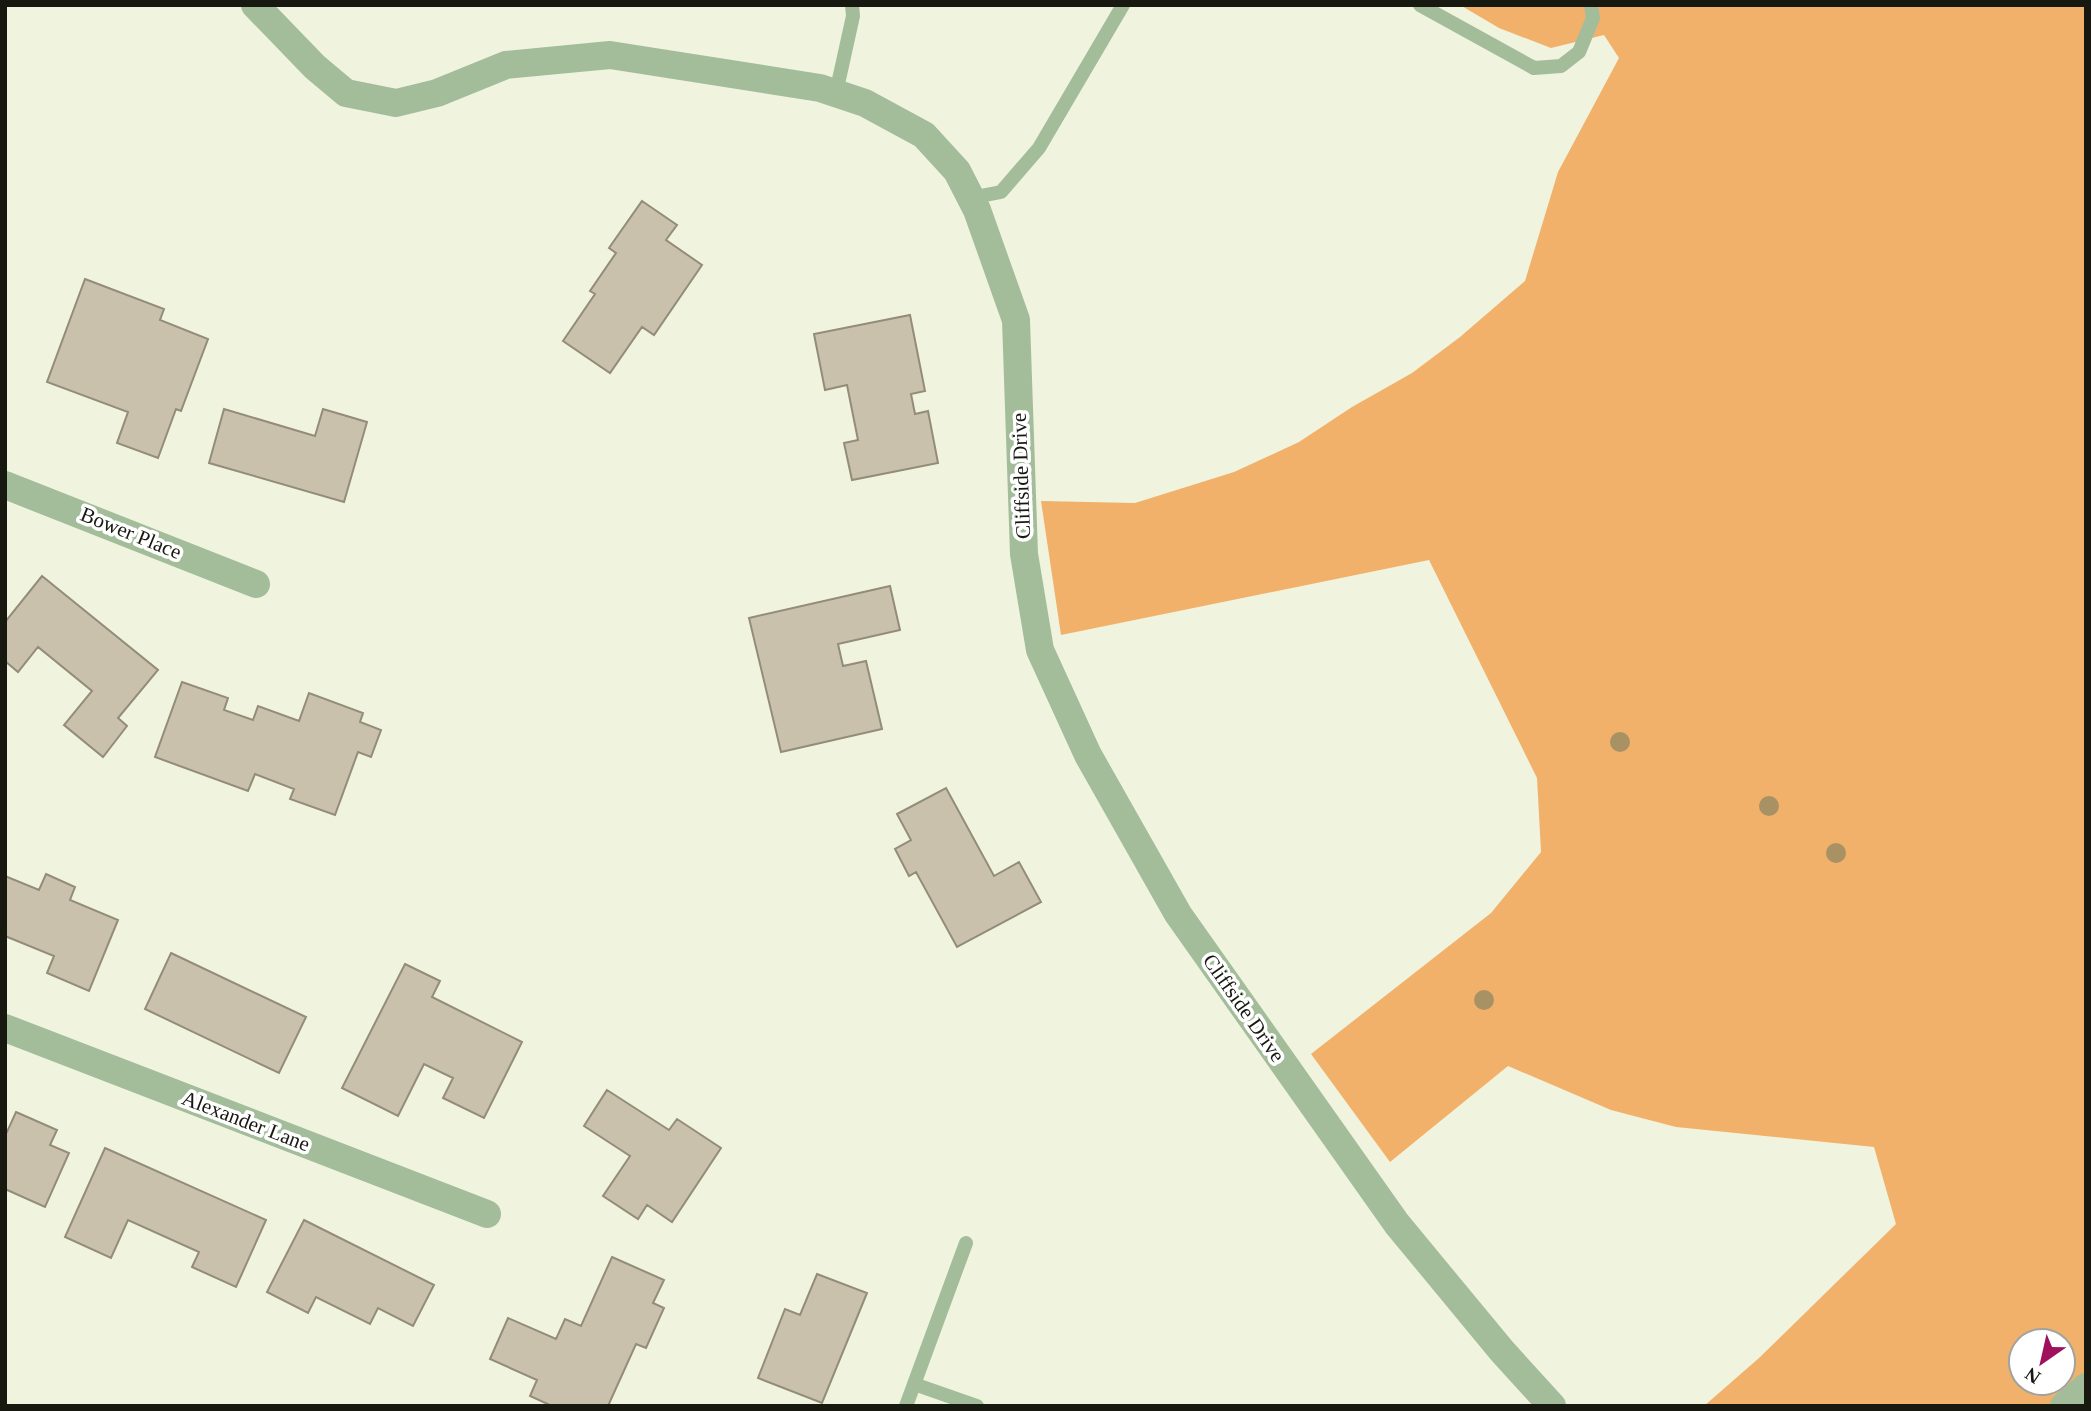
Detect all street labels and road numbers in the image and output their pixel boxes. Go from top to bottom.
street label: Cliffside Drive [1007,413,1035,539]
street label: Bower Place [77,502,185,564]
street label: Cliffside Drive [1198,949,1290,1067]
street label: Alexander Lane [179,1086,313,1156]

